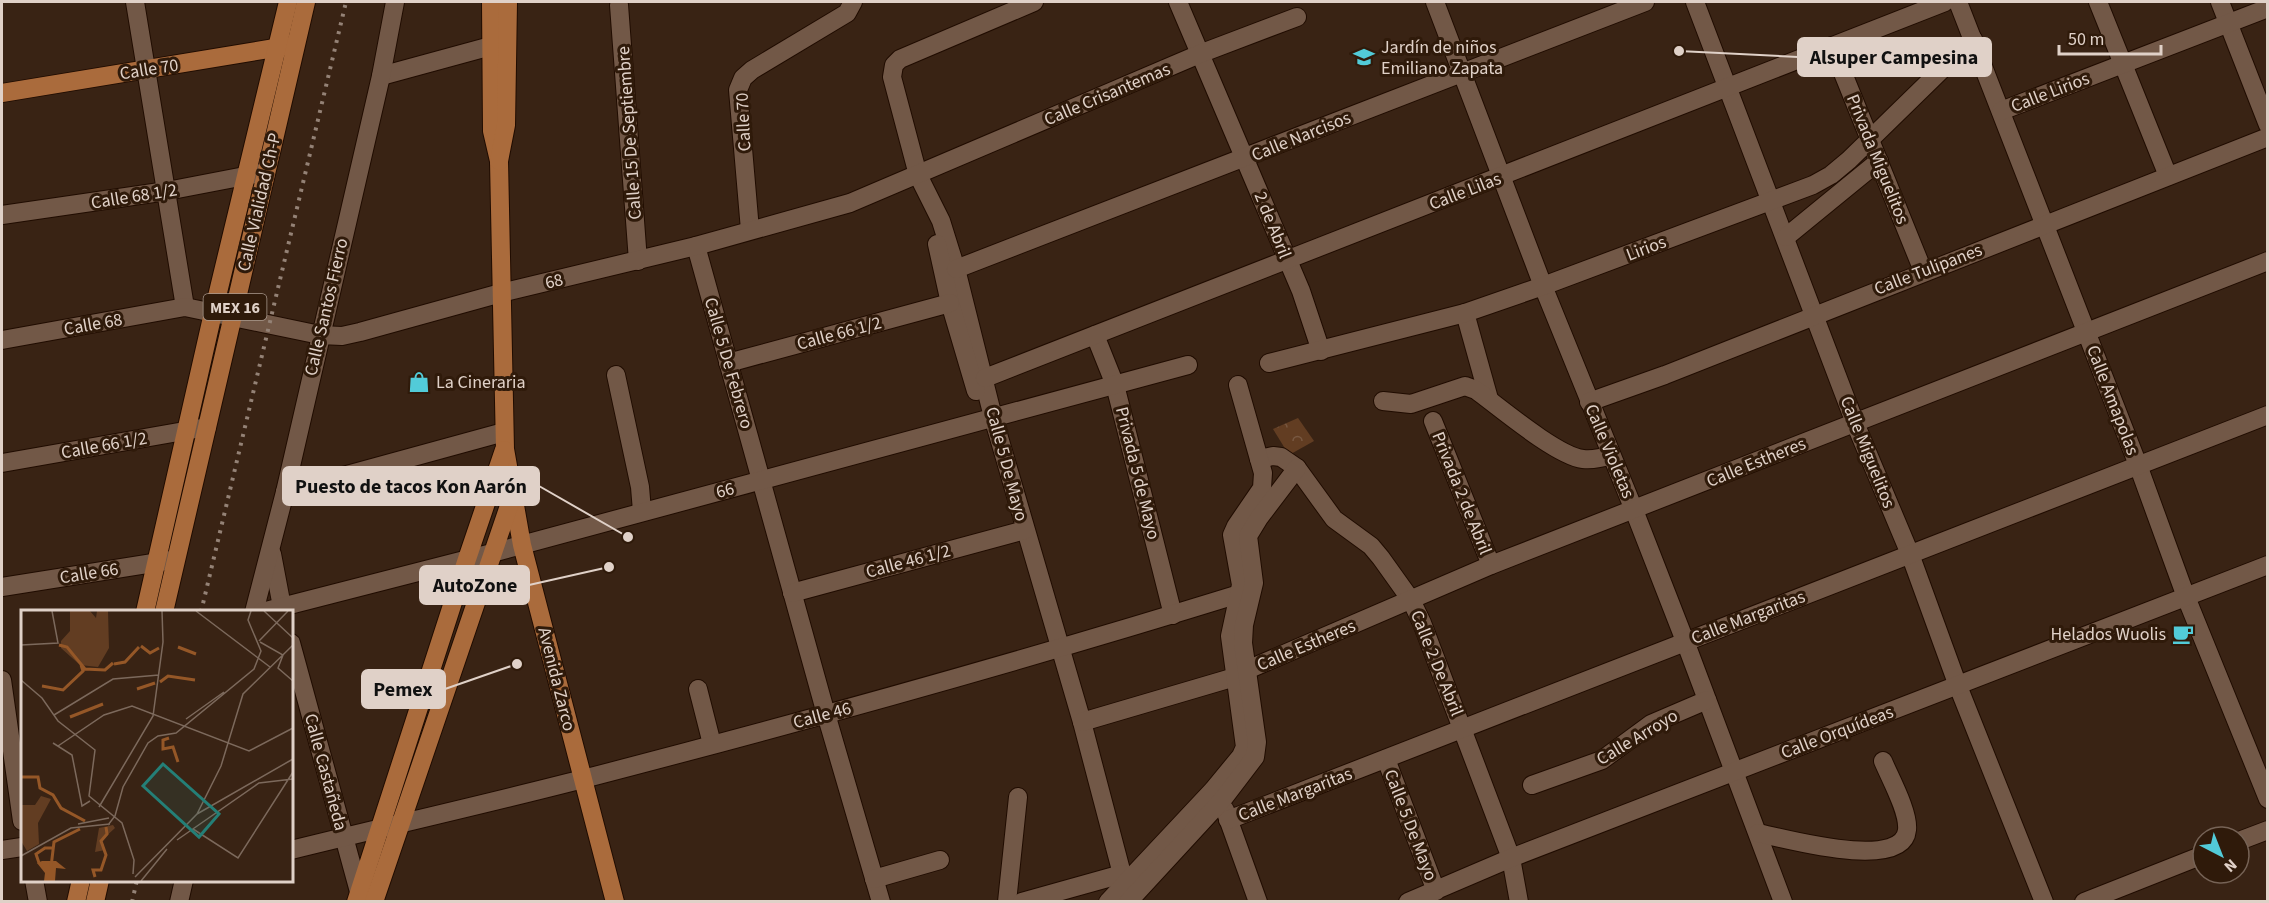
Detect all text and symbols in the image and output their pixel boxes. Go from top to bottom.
scale bar [2059,18,2161,56]
text: 50 m [2068,27,2104,52]
place label: Jardín de niños Emiliano Zapata [1381,35,1503,81]
callout: Alsuper Campesina [1798,38,1991,76]
text: Alsuper Campesina [1809,44,1978,72]
street label: Calle 15 De Septiembre [611,45,648,220]
school or university icon: Jardín de niños Emiliano Zapata [1352,45,1376,69]
street label: Calle 70 [118,53,180,86]
street label: Calle Crisantemas [1040,57,1174,132]
street label: Calle Lirios [2007,66,2093,119]
street label: Privada Miguelitos [1840,91,1915,228]
street label: Calle 70 [729,92,758,152]
street label: Calle Narcisos [1248,105,1355,168]
street label: Calle Vialidad Ch-P [231,130,288,274]
street label: Calle Lilas [1425,166,1505,217]
street label: Calle 68 1/2 [89,177,179,216]
street label: 2 de Abril [1248,188,1297,262]
street label: Lirios [1623,229,1670,268]
street label: Calle Santos Fierro [298,236,354,378]
street label: Calle Tulipanes [1871,237,1986,302]
street label: 68 [543,267,566,296]
road number: MEX 16 [204,294,266,320]
street label: Calle 5 De Febrero [698,295,759,432]
street label: Calle 68 [62,307,124,342]
street label: Calle 66 1/2 [794,310,884,357]
street label: Calle Amapolas [2080,342,2145,459]
shop icon: La Cineraria [407,370,431,394]
place label: La Cineraria [436,370,526,395]
street label: Calle Miguelitos [1834,393,1901,512]
street label: Calle Violetas [1578,400,1641,502]
street label: Calle 5 De Mayo [979,404,1034,524]
street label: Privada 5 de Mayo [1109,404,1166,542]
street label: Calle 66 1/2 [59,426,149,465]
street label: Privada 2 de Abril [1425,428,1498,558]
street label: Calle Estheres [1703,431,1810,494]
callout: Puesto de tacos Kon Aarón [283,467,539,505]
text: Puesto de tacos Kon Aarón [295,473,527,501]
street label: 66 [713,476,737,505]
street label: Calle 46 1/2 [863,538,953,585]
street label: Calle 66 [58,557,120,590]
callout: AutoZone [420,566,529,604]
text: AutoZone [432,572,517,600]
street label: Calle Margaritas [1688,584,1809,651]
street label: Calle 2 De Abril [1404,606,1469,720]
inset map [21,610,292,882]
street label: Calle Estheres [1253,613,1359,677]
place label: Helados Wuolis [2051,622,2166,647]
cafe icon: Helados Wuolis [2171,622,2195,646]
street label: Avenida Zarco [532,625,581,734]
callout: Pemex [362,670,445,708]
text: Pemex [373,676,433,704]
street label: Calle 46 [790,696,854,735]
street label: Calle Orquídeas [1777,700,1897,765]
street label: Calle Arroyo [1592,703,1683,772]
street label: Calle Castañeda [298,711,353,833]
street label: Calle Margaritas [1235,761,1356,828]
street label: Calle 5 De Mayo [1378,766,1443,884]
north arrow [2191,825,2251,885]
text: N [2219,854,2242,877]

